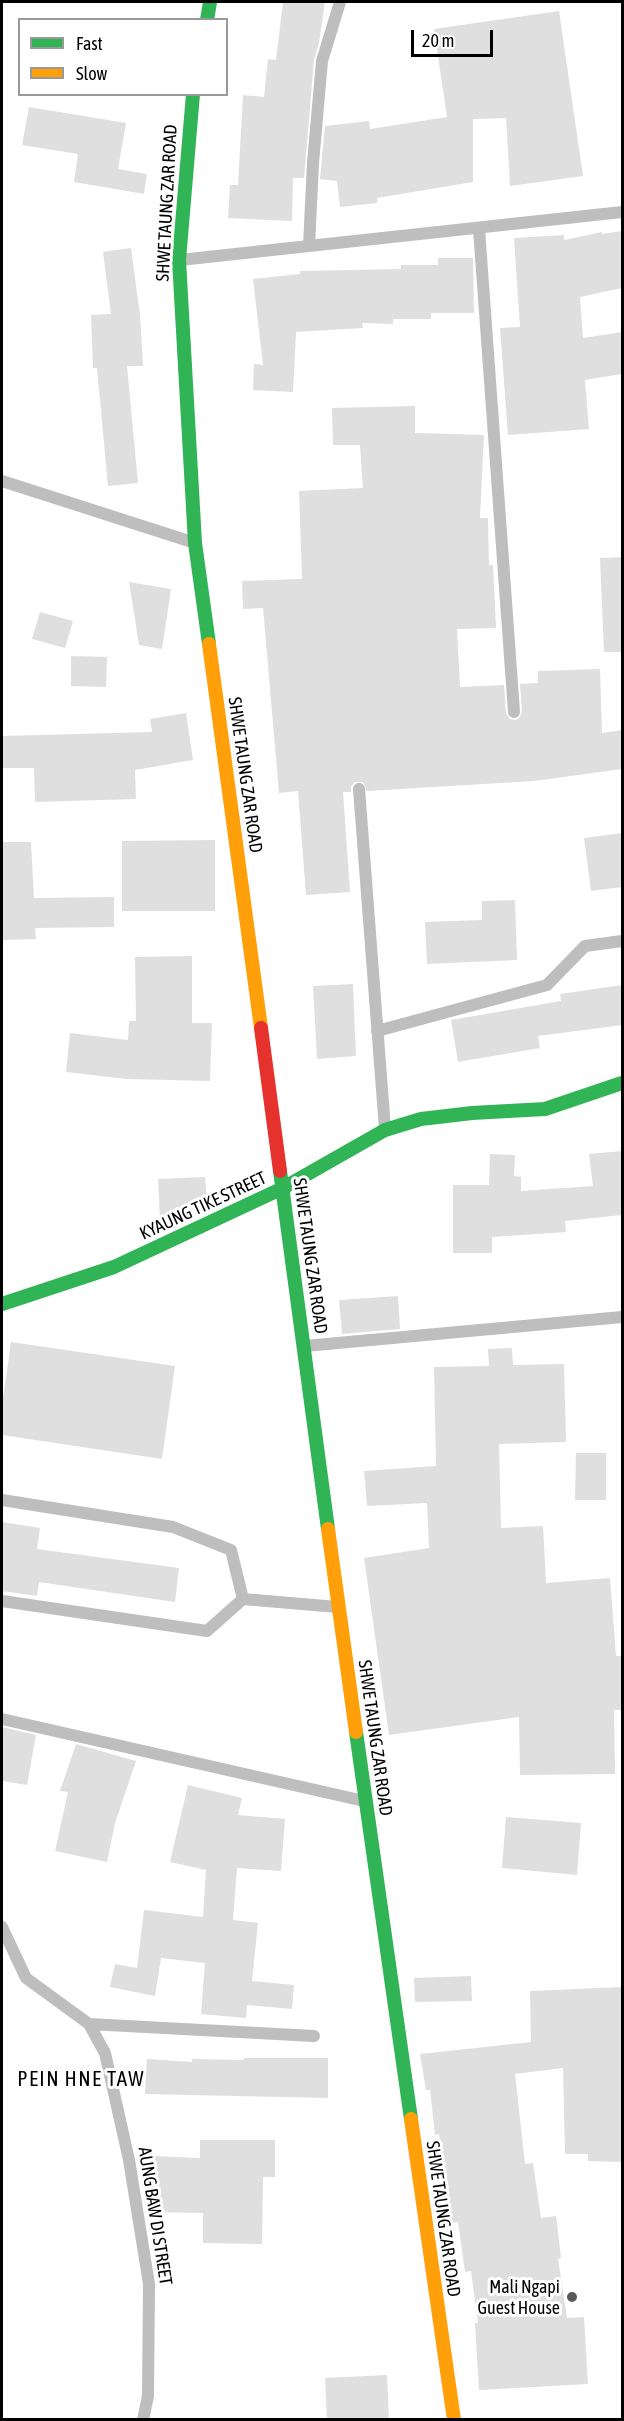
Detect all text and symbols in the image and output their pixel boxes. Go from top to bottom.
legend [18,18,228,96]
scale bar [414,18,496,56]
text: 20 m [422,30,454,51]
text: Fast [76,33,103,54]
text: Slow [76,63,107,84]
street label: SHWE TAUNG ZAR ROAD [152,124,182,282]
street label: SHWE TAUNG ZAR ROAD [223,696,267,854]
street label: KYAUNG TIKE STREET [136,1167,270,1245]
street label: SHWE TAUNG ZAR ROAD [288,1177,332,1335]
street label: SHWE TAUNG ZAR ROAD [353,1659,397,1817]
district label: PEIN HNE TAW [17,2066,145,2092]
street label: SHWE TAUNG ZAR ROAD [421,2140,465,2298]
street label: AUNG BAW DI STREET [133,2145,177,2287]
place label: Mali Ngapi Guest House [477,2276,560,2318]
marker: Mali Ngapi Guest House [565,2290,579,2304]

